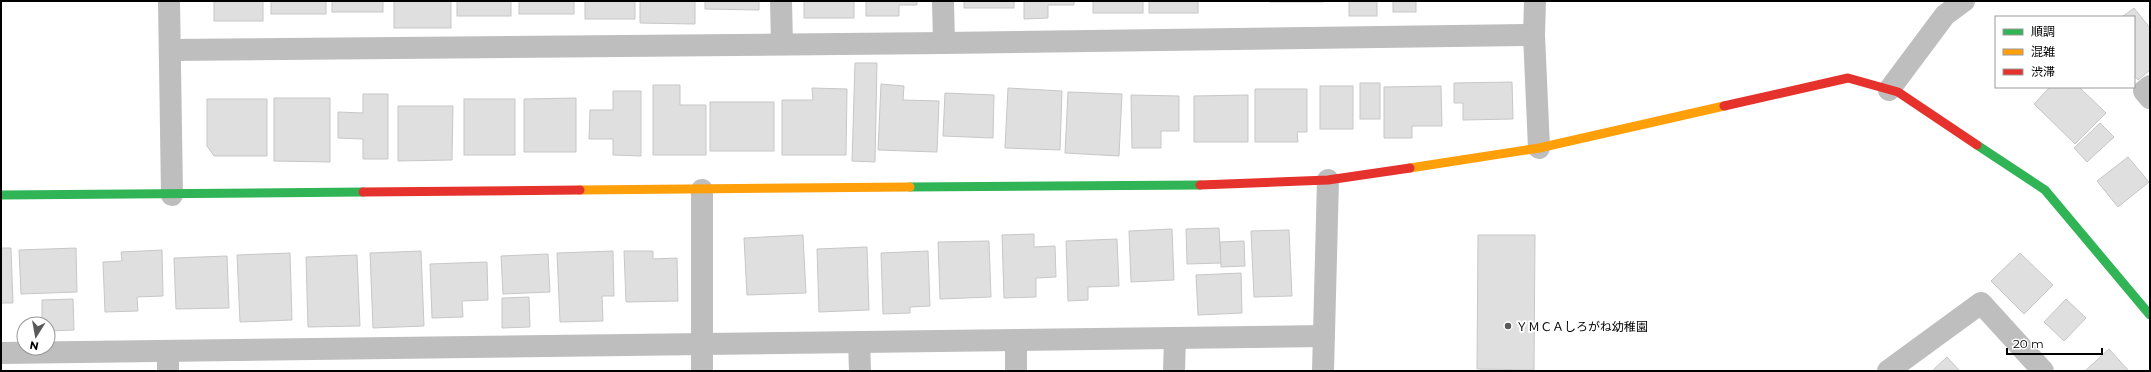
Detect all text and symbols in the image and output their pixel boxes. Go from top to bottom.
legend [1995,16,2135,88]
text: 順調 [2031,24,2055,39]
text: 混雑 [2031,44,2055,59]
text: 渋滞 [2031,64,2055,79]
north arrow [16,316,56,356]
place label: ＹＭＣＡしろがね幼稚園 [1516,319,1648,334]
marker: ＹＭＣＡしろがね幼稚園 [1503,321,1513,331]
scale bar [2007,330,2102,356]
text: 20 m [2013,336,2044,351]
text: N [28,338,40,354]

